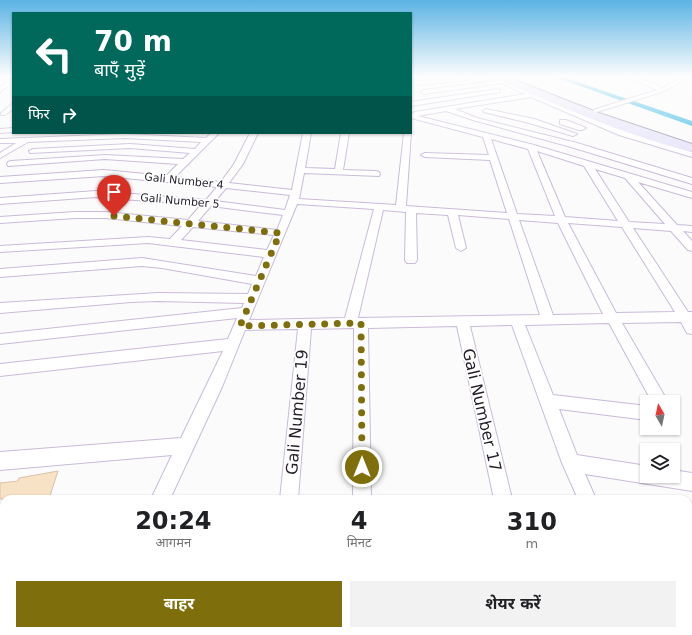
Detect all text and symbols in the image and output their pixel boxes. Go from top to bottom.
text: 70 m [94,25,172,58]
icon: left [28,28,80,80]
text: बाएँ मुड़ें [94,59,145,80]
icon: right [58,104,80,126]
text: फिर [28,105,50,123]
street label: Gali Number 4 [144,170,224,192]
pin [97,175,131,216]
icon: arrive [103,181,125,203]
street label: Gali Number 5 [140,191,220,211]
street label: Gali Number 17 [459,347,505,473]
street label: Gali Number 19 [282,348,312,476]
north arrow [640,395,680,435]
map controls [640,395,680,483]
button: layers [640,443,680,483]
position arrow [341,446,383,488]
text: 20:24 [135,507,212,535]
text: 4 [351,507,368,535]
text: 310 [507,508,557,536]
text: आगमन [156,535,191,550]
text: मिनट [347,535,372,550]
text: m [525,536,538,551]
button: बाहर [16,581,342,627]
button: शेयर करें [350,581,676,627]

